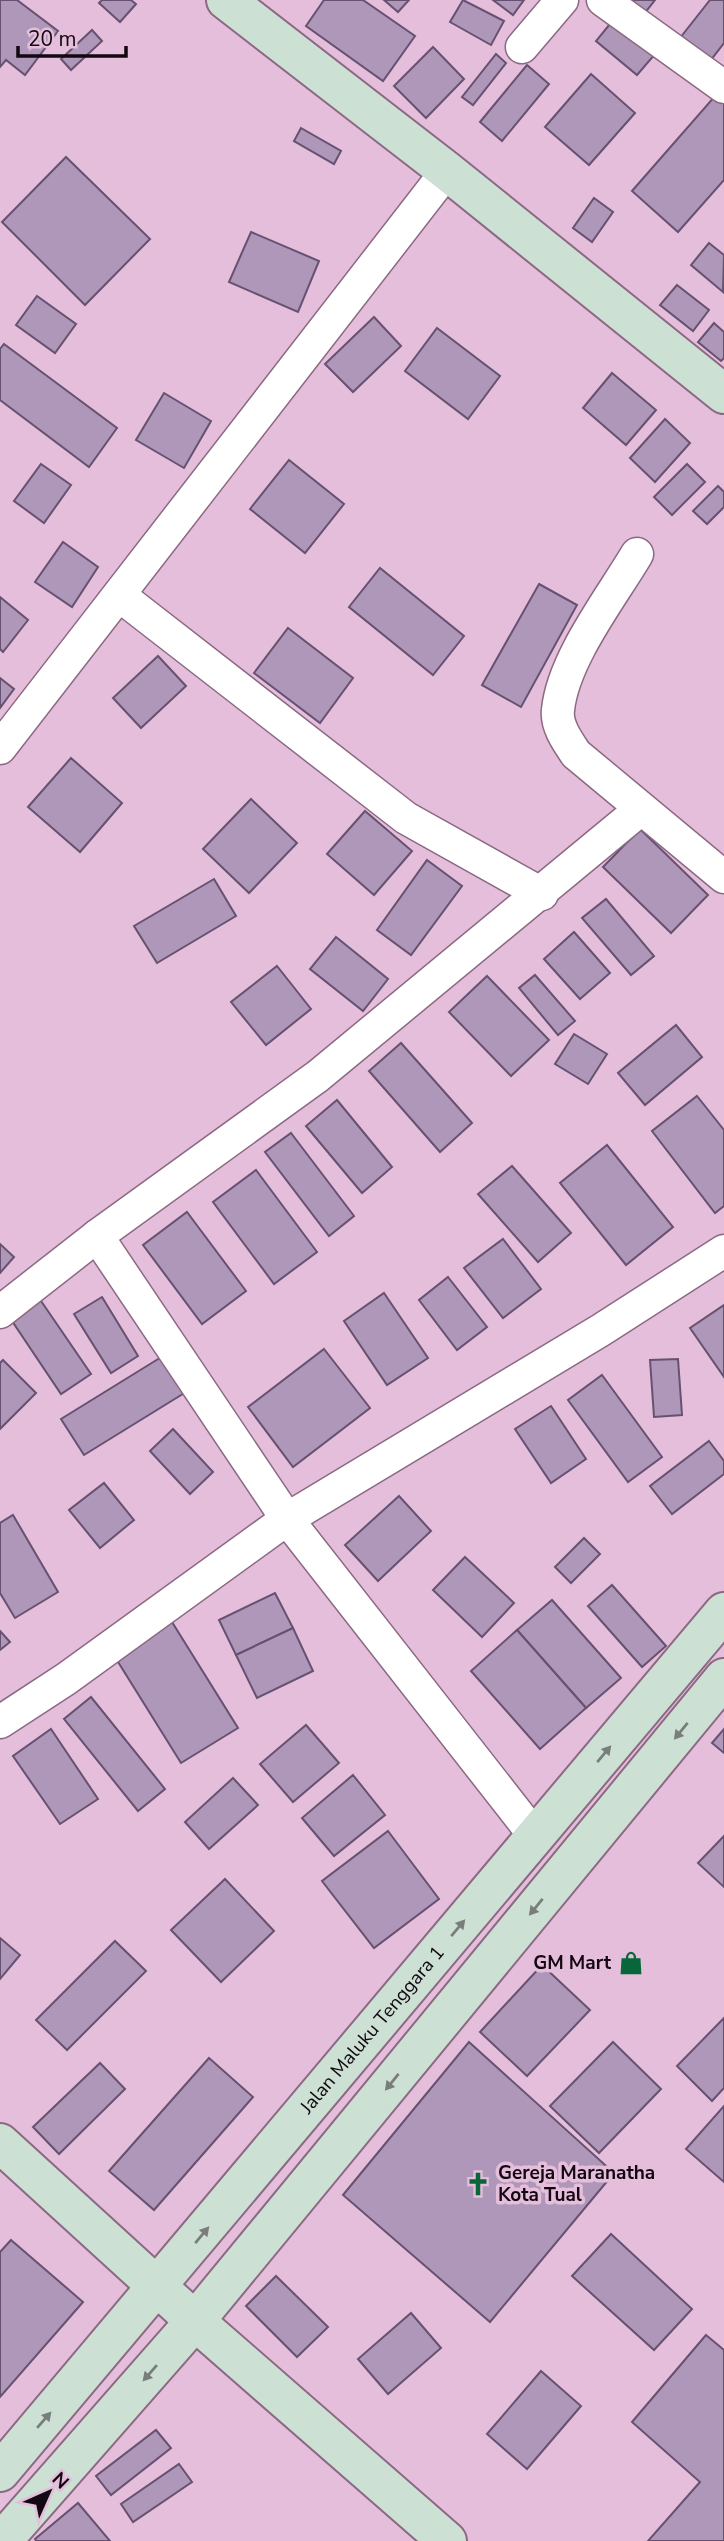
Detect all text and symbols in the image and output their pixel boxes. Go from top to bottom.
scale bar [18,14,126,58]
text: 20 m [28,25,77,53]
one-way arrow [673,1721,688,1739]
one-way arrow [596,1745,612,1763]
one-way arrow [529,1897,544,1915]
one-way arrow [450,1920,465,1937]
street label: Jalan Maluku Tenggara 1 [293,1940,450,2120]
shop icon: GM Mart [617,1949,645,1977]
place label: GM Mart [533,1950,612,1976]
one-way arrow [384,2073,399,2091]
place label: Gereja Maranatha Kota Tual [498,2160,655,2208]
church icon: Gereja Maranatha Kota Tual [464,2170,492,2198]
one-way arrow [195,2226,210,2244]
one-way arrow [143,2364,158,2381]
one-way arrow [36,2412,51,2429]
north arrow [14,2457,84,2527]
text: N [46,2466,75,2495]

